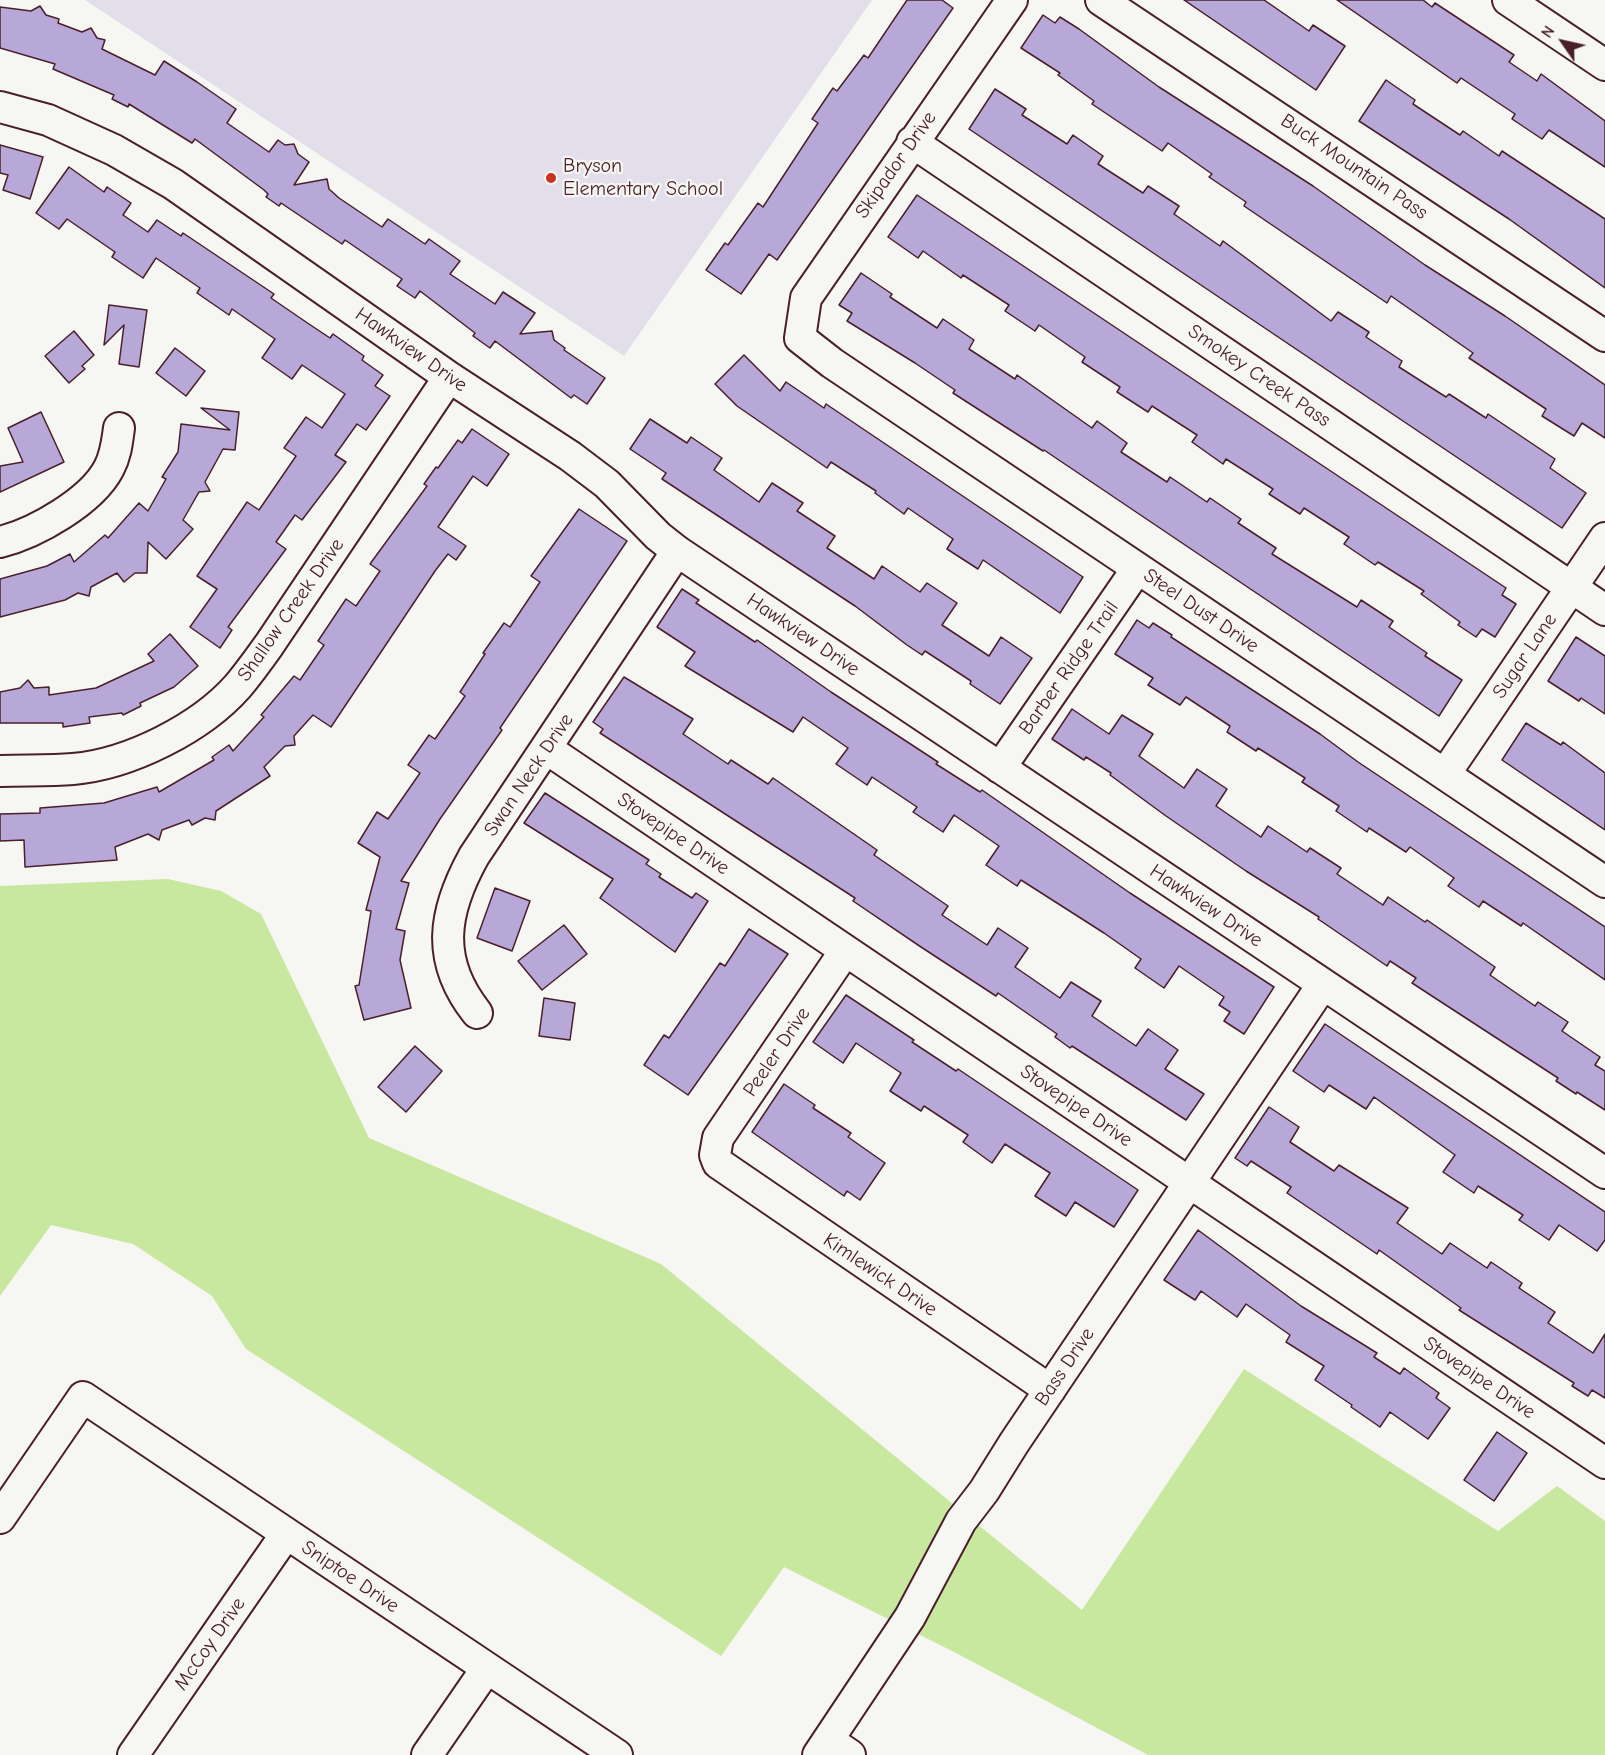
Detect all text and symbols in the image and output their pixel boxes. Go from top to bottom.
north arrow [1533,12,1593,72]
text: N [1538,23,1558,41]
street label: Skipador Drive [850,107,942,223]
street label: Buck Mountain Pass [1276,109,1432,225]
place label: Bryson Elementary School [563,154,723,201]
marker: Bryson Elementary School [544,171,558,185]
street label: Hawkview Drive [350,303,472,397]
street label: Smokey Creek Pass [1183,319,1335,433]
street label: Shallow Creek Drive [233,534,349,686]
street label: Steel Dust Drive [1139,564,1263,658]
street label: Hawkview Drive [742,588,864,682]
street label: Barber Ridge Trail [1014,597,1124,739]
street label: Sugar Lane [1488,609,1562,703]
street label: Swan Neck Drive [479,709,579,841]
street label: Stovepipe Drive [612,788,734,880]
street label: Hawkview Drive [1145,859,1267,953]
street label: Peeler Drive [738,1003,816,1101]
street label: Stovepipe Drive [1015,1060,1137,1152]
street label: Kimlewick Drive [818,1228,942,1322]
street label: Bass Drive [1030,1323,1100,1411]
street label: Stovepipe Drive [1418,1332,1540,1424]
street label: Sniptoe Drive [297,1536,403,1618]
street label: McCoy Drive [169,1593,251,1695]

